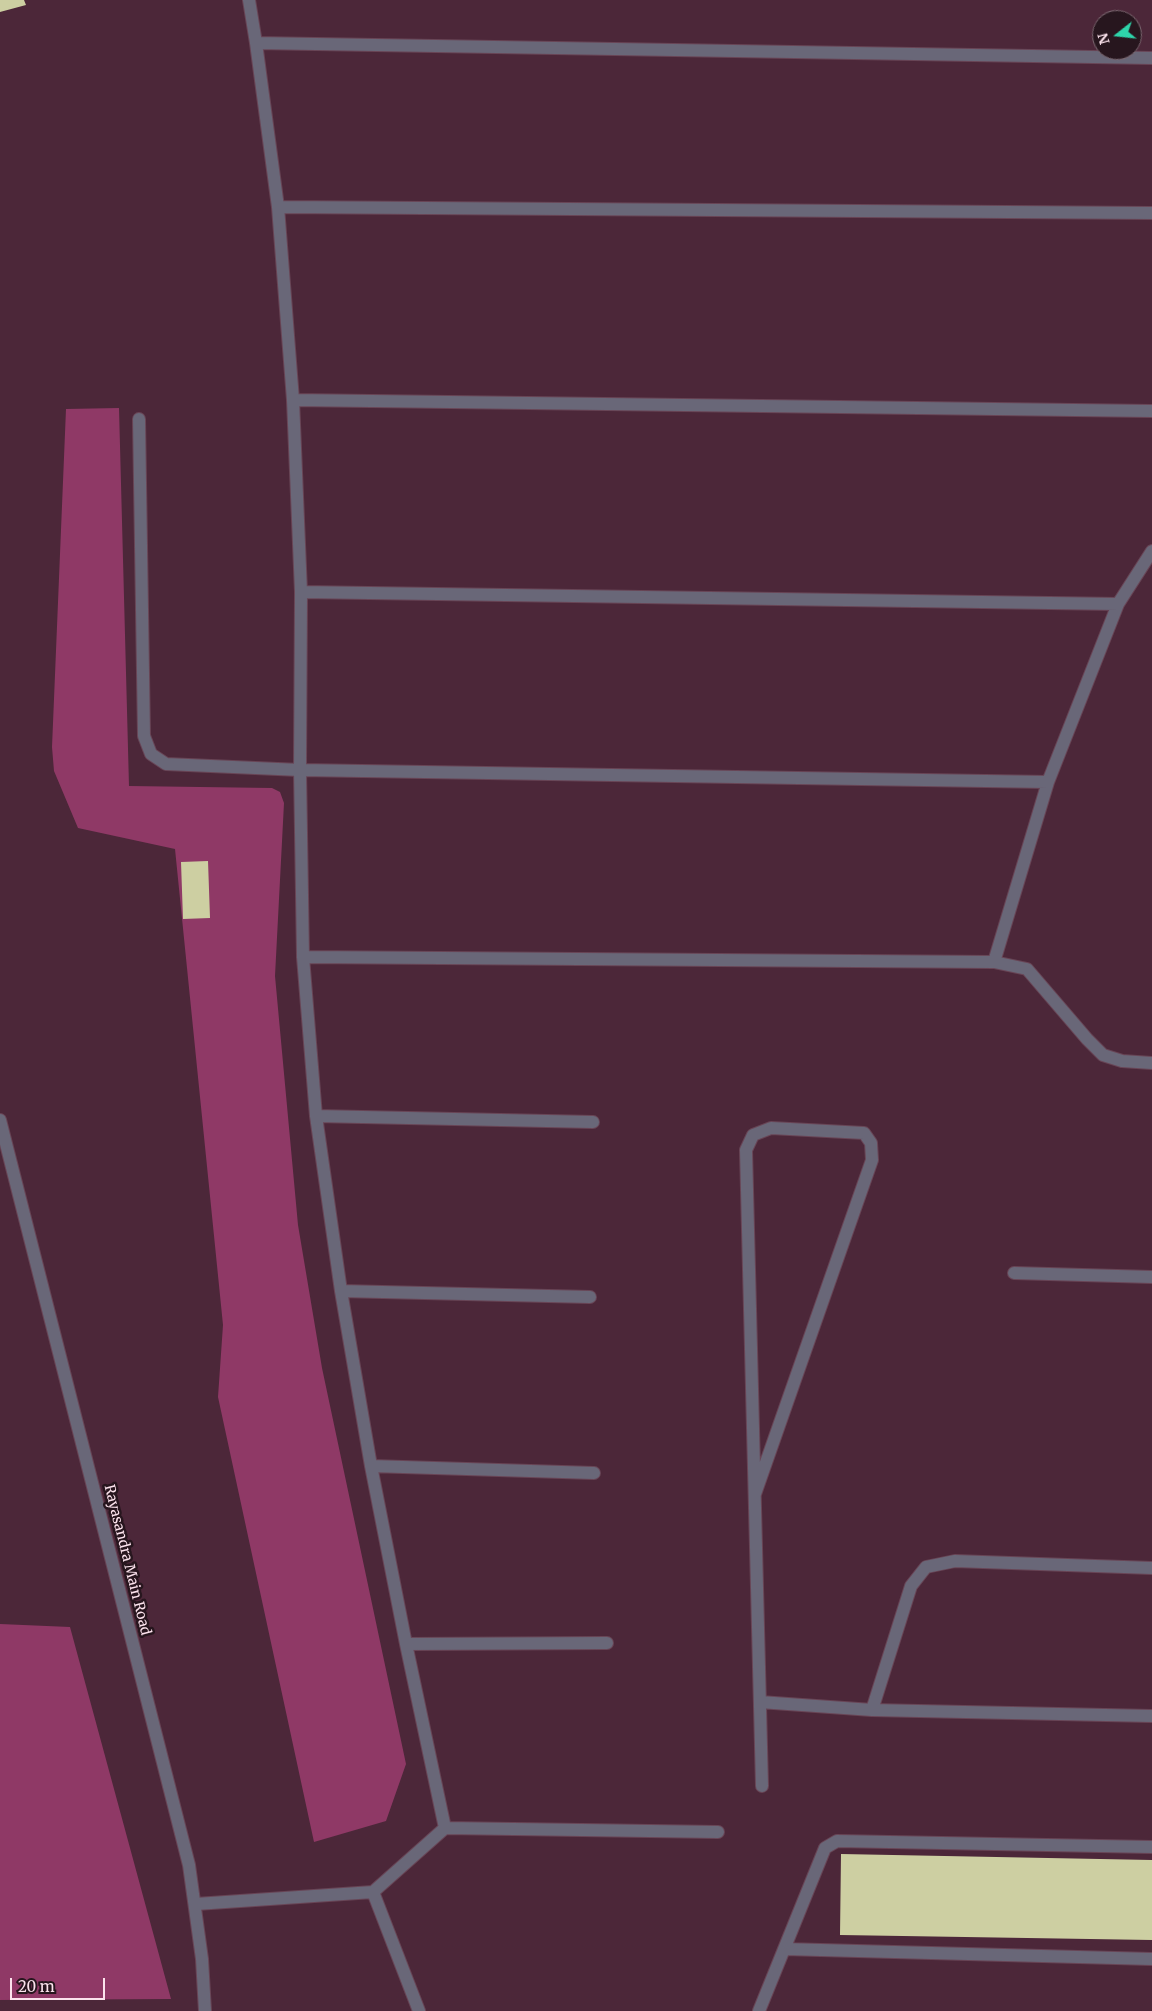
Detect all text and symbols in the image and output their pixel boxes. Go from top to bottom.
north arrow [1092,10,1142,60]
text: N [1093,31,1114,47]
street label: Rayasandra Main Road [100,1483,154,1637]
scale bar [12,1968,108,2000]
text: 20 m [18,1977,55,1996]

